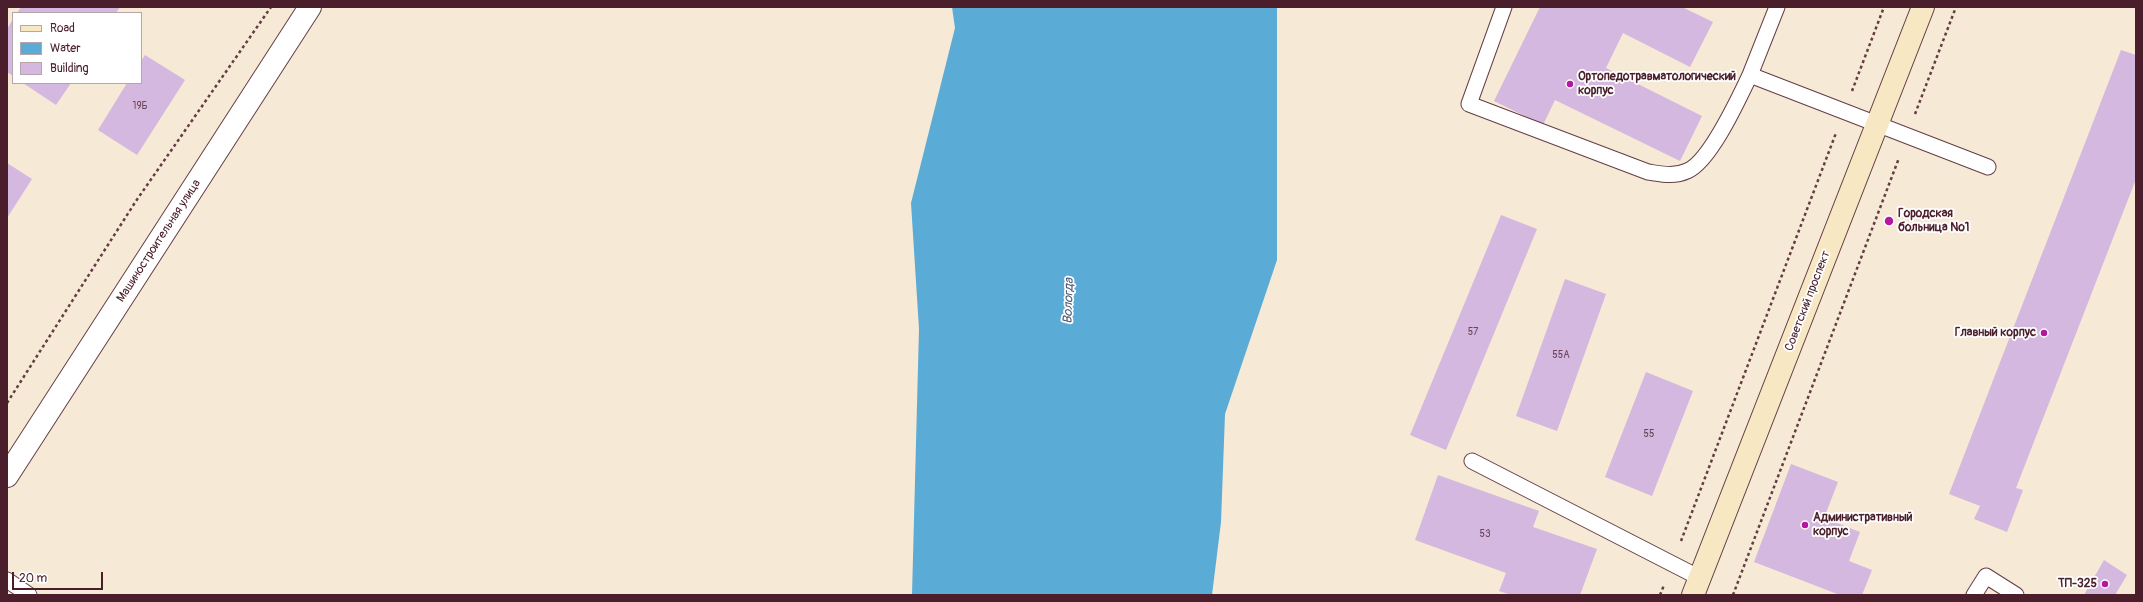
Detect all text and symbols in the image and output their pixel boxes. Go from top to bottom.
legend [12,12,142,84]
text: Road [50,21,75,36]
text: Water [50,41,81,56]
text: Building [50,61,89,76]
place label: Ортопедотравматологический корпус [1578,70,1736,98]
marker: Ортопедотравматологический корпус [1565,79,1575,89]
house number: 19Б [132,100,148,112]
street label: Машиностроительная улица [114,177,204,305]
place label: Городская больница №1 [1898,207,1969,235]
marker: Городская больница №1 [1883,215,1895,227]
street label: Советский проспект [1782,249,1834,353]
water label: Вологда [1060,278,1078,324]
house number: 57 [1468,326,1478,338]
place label: Главный корпус [1955,326,2036,340]
marker: Главный корпус [2039,328,2049,338]
house number: 55А [1552,349,1570,361]
house number: 55 [1644,428,1654,440]
place label: Административный корпус [1813,511,1912,539]
marker: Административный корпус [1800,520,1810,530]
house number: 53 [1480,528,1490,540]
scale bar [14,564,105,590]
text: 20 m [19,571,47,586]
place label: ТП-325 [2058,577,2097,591]
marker: ТП-325 [2100,579,2110,589]

